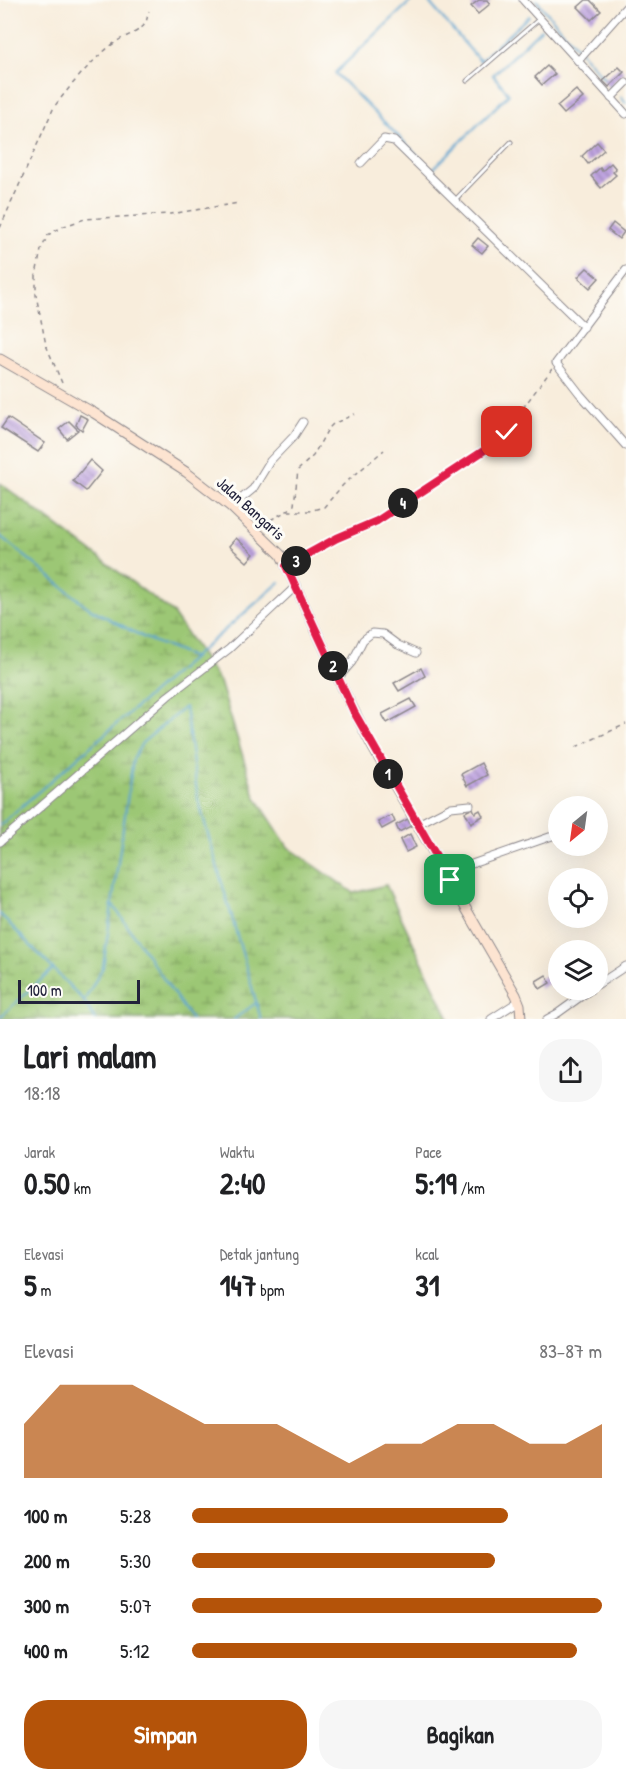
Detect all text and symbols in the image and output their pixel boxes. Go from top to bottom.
pin [481,406,532,457]
icon: check [490,415,523,448]
street label: Jalan Bangaris [212,472,290,544]
pin: 4 [388,488,418,518]
text: 4 [400,492,406,514]
pin: 3 [281,546,311,576]
text: 3 [292,550,300,572]
pin: 2 [318,651,348,681]
text: 2 [329,655,337,677]
pin: 1 [373,759,403,789]
text: 1 [385,763,391,785]
north arrow [548,796,608,856]
map controls [548,796,608,1000]
pin [424,854,475,905]
icon: arrive [433,863,466,896]
button: locate [548,868,608,928]
button: layers [548,940,608,1000]
scale bar [18,977,140,1004]
text: 100 m [27,979,62,1001]
text: Lari malam [24,1034,156,1078]
button: share [539,1039,602,1102]
text: 18:18 [24,1079,60,1106]
text: Jarak [24,1141,55,1163]
text: Waktu [220,1141,254,1163]
text: Pace [415,1141,442,1163]
text: 0.50 [24,1163,70,1203]
text: 2:40 [220,1163,265,1203]
text: 5:19 [415,1163,457,1203]
text: km [70,1177,91,1199]
text: /km [457,1177,485,1199]
text: Elevasi [24,1243,64,1265]
text: Detak jantung [220,1243,299,1265]
text: kcal [415,1243,439,1265]
text: 5 [24,1265,37,1305]
text: 147 [220,1265,257,1305]
text: 31 [415,1265,440,1305]
text: m [37,1279,51,1301]
text: bpm [257,1279,285,1301]
text: Elevasi [24,1337,74,1364]
text: 83–87 m [539,1337,602,1364]
text: 100 m [24,1502,67,1529]
text: 5:28 [120,1502,151,1529]
text: 200 m [24,1547,69,1574]
text: 5:30 [120,1547,151,1574]
text: 300 m [24,1592,69,1619]
text: 5:07 [120,1592,152,1619]
text: 400 m [24,1637,68,1664]
text: 5:12 [120,1637,150,1664]
button: Simpan [24,1700,307,1769]
button: Bagikan [319,1700,602,1769]

